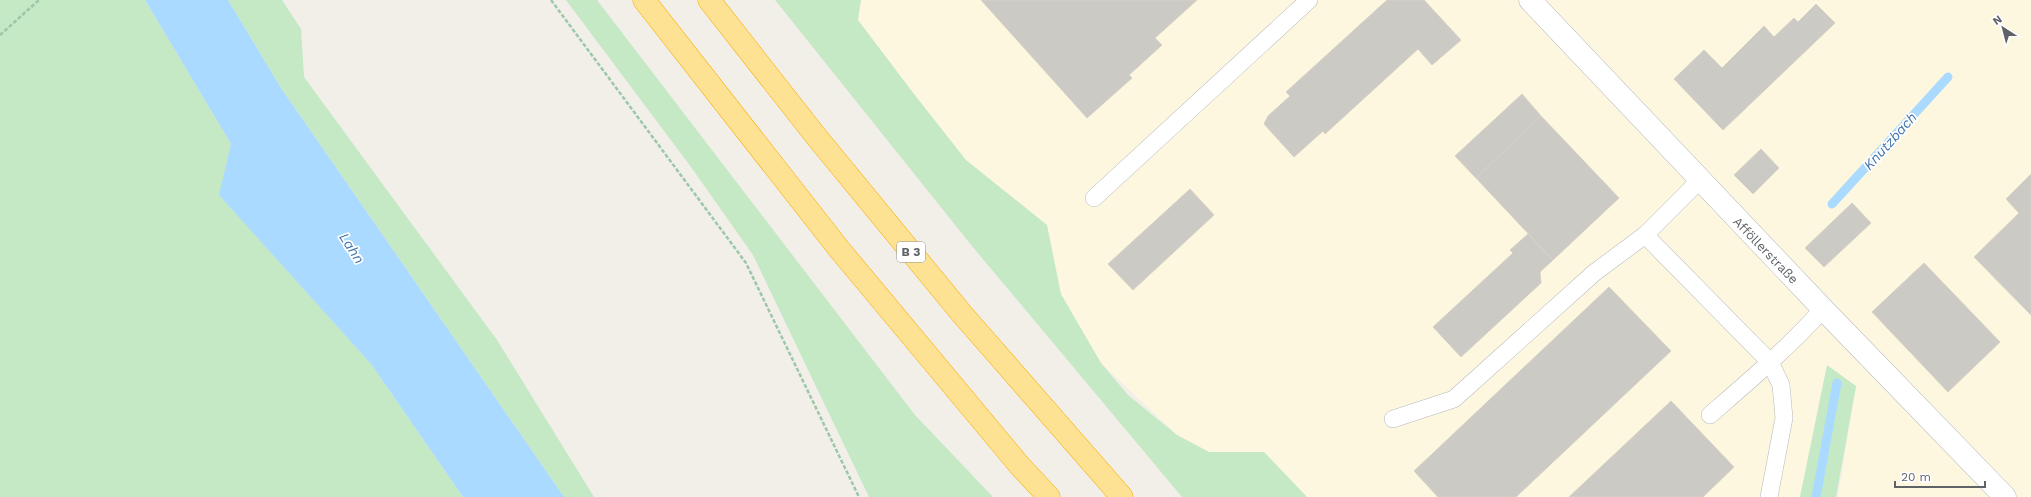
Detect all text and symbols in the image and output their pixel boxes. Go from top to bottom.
north arrow [1983,8,2023,48]
text: N [1990,13,2005,28]
water label: Knutzbach [1860,109,1920,173]
street label: Afföllerstraße [1730,214,1801,287]
water label: Lahn [336,230,368,266]
road number: B 3 [897,242,925,262]
scale bar [1895,463,1985,489]
text: 20 m [1901,470,1931,484]

